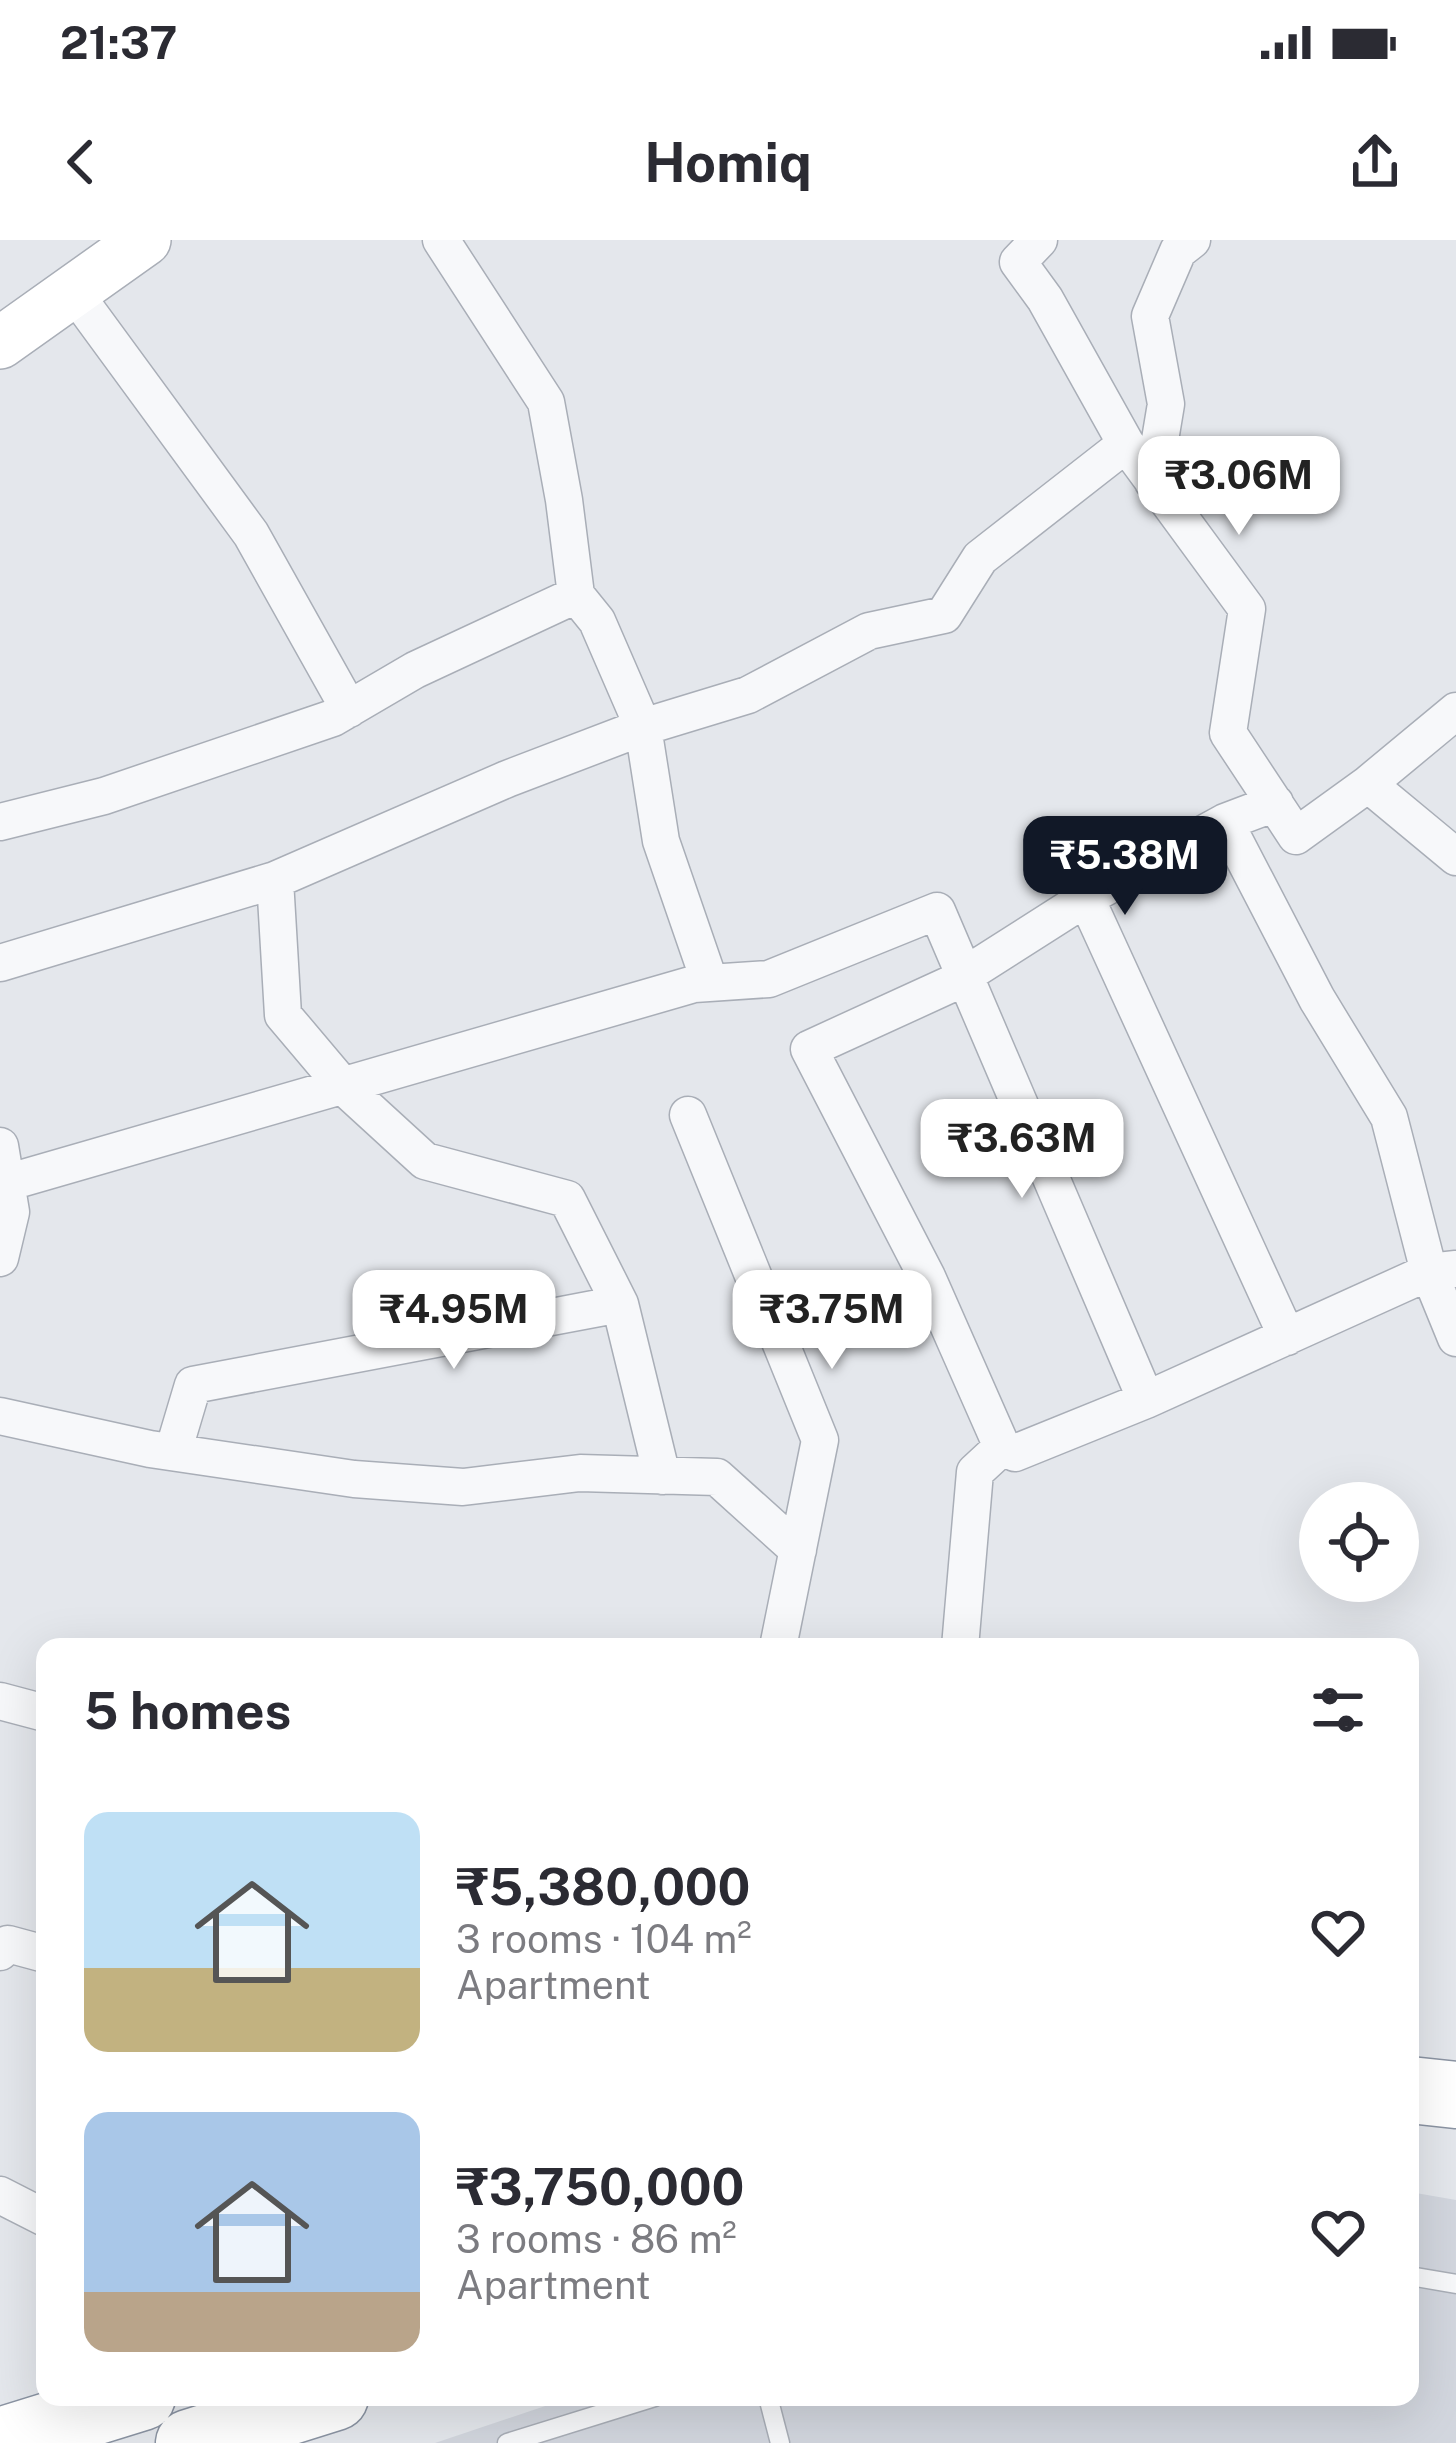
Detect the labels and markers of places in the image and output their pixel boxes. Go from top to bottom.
pin: ₹3.06M [1141,436,1337,538]
pin: ₹5.38M [1027,816,1223,918]
pin: ₹3.63M [924,1099,1120,1201]
pin: ₹4.95M [356,1270,552,1372]
pin: ₹3.75M [734,1270,930,1372]

